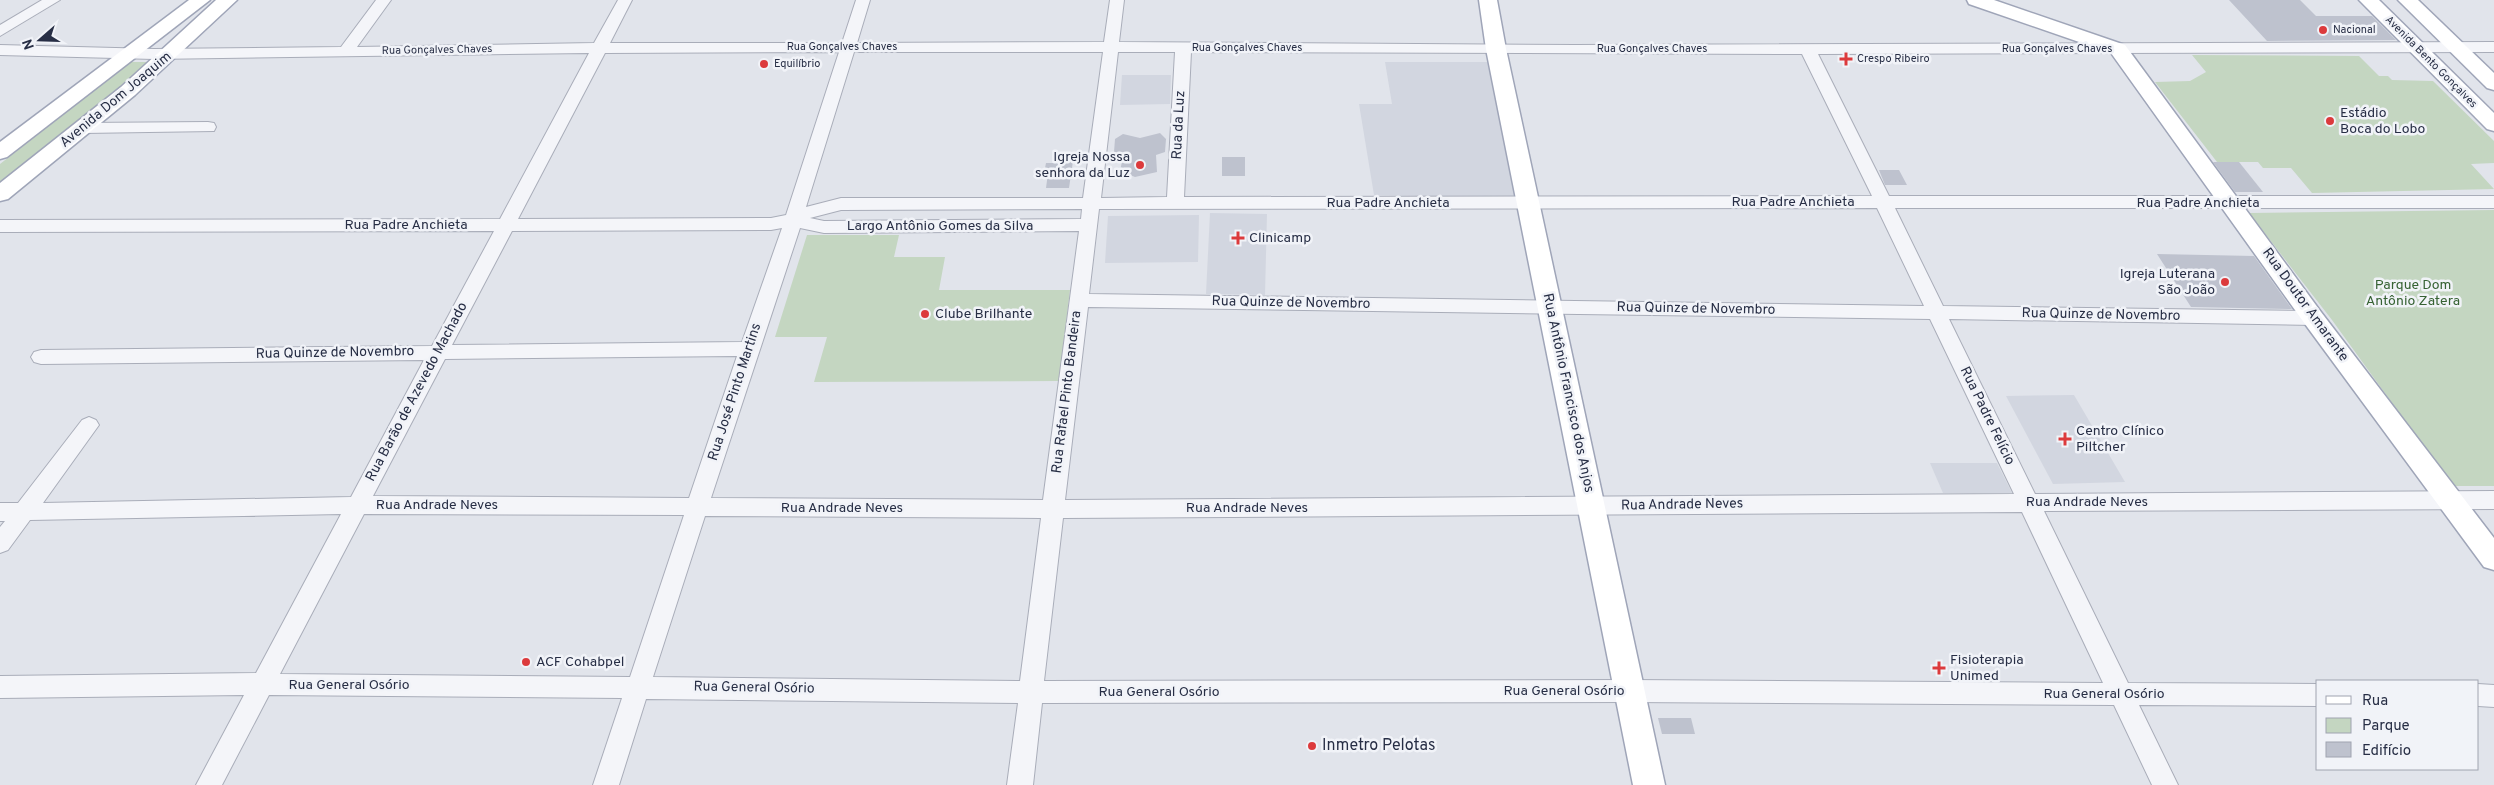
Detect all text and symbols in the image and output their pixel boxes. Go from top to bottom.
street label: Avenida Bento Gonçalves [2382,13,2480,111]
north arrow [15,15,65,65]
place label: Nacional [2333,23,2376,37]
marker: Nacional [2317,24,2329,36]
text: N [19,36,39,52]
street label: Rua Gonçalves Chaves [787,40,897,54]
street label: Rua Gonçalves Chaves [1192,41,1302,55]
street label: Rua Gonçalves Chaves [382,42,492,58]
street label: Rua Gonçalves Chaves [1597,42,1707,56]
street label: Rua Gonçalves Chaves [2002,42,2112,56]
street label: Avenida Dom Joaquim [57,48,175,152]
marker: Crespo Ribeiro [1839,52,1853,66]
place label: Crespo Ribeiro [1857,52,1930,66]
place label: Equilíbrio [774,57,820,71]
marker: Equilíbrio [758,58,770,70]
street label: Rua da Luz [1169,90,1189,160]
place label: Estádio Boca do Lobo [2340,105,2426,138]
marker: Estádio Boca do Lobo [2324,115,2336,127]
place label: Igreja Nossa senhora da Luz [1035,149,1130,182]
marker: Igreja Nossa senhora da Luz [1134,159,1146,171]
street label: Rua Padre Anchieta [1731,194,1855,211]
street label: Rua Padre Anchieta [1326,195,1450,212]
street label: Rua Padre Anchieta [2136,195,2260,212]
street label: Rua Padre Anchieta [344,217,468,234]
street label: Largo Antônio Gomes da Silva [847,218,1033,235]
place label: Clinicamp [1249,230,1311,247]
marker: Clinicamp [1231,231,1245,245]
street label: Rua Doutor Amarante [2258,245,2352,365]
place label: Igreja Luterana São João [2120,266,2215,299]
marker: Igreja Luterana São João [2219,276,2231,288]
park label: Parque Dom Antônio Zatera [2366,277,2460,310]
street label: Rua Antônio Francisco dos Anjos [1539,292,1597,494]
street label: Rua Quinze de Novembro [1211,293,1371,313]
street label: Rua Barão de Azevedo Machado [362,299,472,485]
street label: Rua Quinze de Novembro [1616,299,1776,319]
street label: Rua Quinze de Novembro [2021,305,2181,325]
place label: Clube Brilhante [935,306,1032,323]
marker: Clube Brilhante [919,308,931,320]
street label: Rua Rafael Pinto Bandeira [1049,310,1085,474]
street label: Rua José Pinto Martins [705,321,765,463]
street label: Rua Quinze de Novembro [255,343,415,363]
street label: Rua Padre Felício [1956,364,2018,468]
place label: Centro Clínico Piltcher [2076,423,2164,456]
marker: Centro Clínico Piltcher [2058,432,2072,446]
street label: Rua Andrade Neves [2026,494,2148,511]
street label: Rua Andrade Neves [1621,495,1743,515]
street label: Rua Andrade Neves [376,497,498,514]
street label: Rua Andrade Neves [781,500,903,517]
street label: Rua Andrade Neves [1186,500,1308,517]
place label: Fisioterapia Unimed [1950,652,2024,685]
place label: ACF Cohabpel [536,654,624,671]
marker: ACF Cohabpel [520,656,532,668]
marker: Fisioterapia Unimed [1932,661,1946,675]
street label: Rua General Osório [288,677,410,694]
street label: Rua General Osório [693,678,815,698]
legend [2316,680,2479,770]
street label: Rua General Osório [1503,683,1625,700]
street label: Rua General Osório [1098,684,1220,701]
street label: Rua General Osório [2043,686,2165,703]
text: Rua [2362,692,2388,711]
text: Parque [2362,717,2410,736]
place label: Inmetro Pelotas [1322,736,1435,756]
marker: Inmetro Pelotas [1306,740,1318,752]
text: Edifício [2362,742,2411,761]

